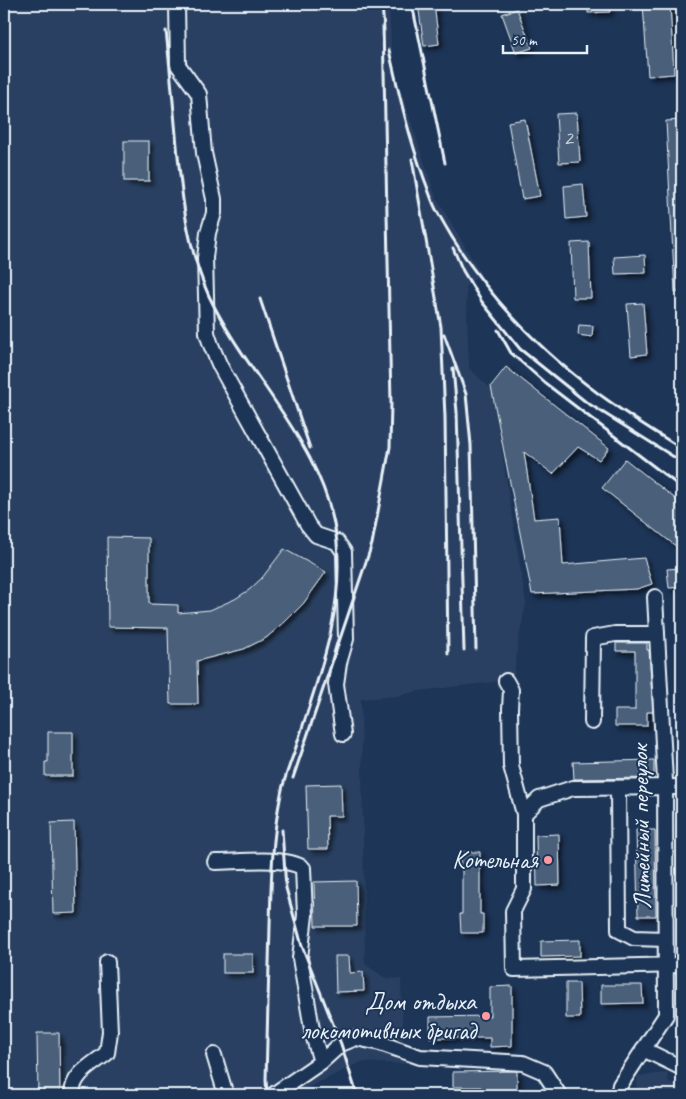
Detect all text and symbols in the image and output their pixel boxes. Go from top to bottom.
scale bar [503,22,587,54]
text: 50 m [511,31,538,50]
house number: 2 [563,124,575,152]
street label: Литейный переулок [624,741,658,910]
place label: Котельная [452,844,539,876]
marker: Котельная [542,854,554,866]
place label: Дом отдыха локомотивных бригад [301,986,478,1047]
marker: Дом отдыха локомотивных бригад [480,1010,492,1022]

